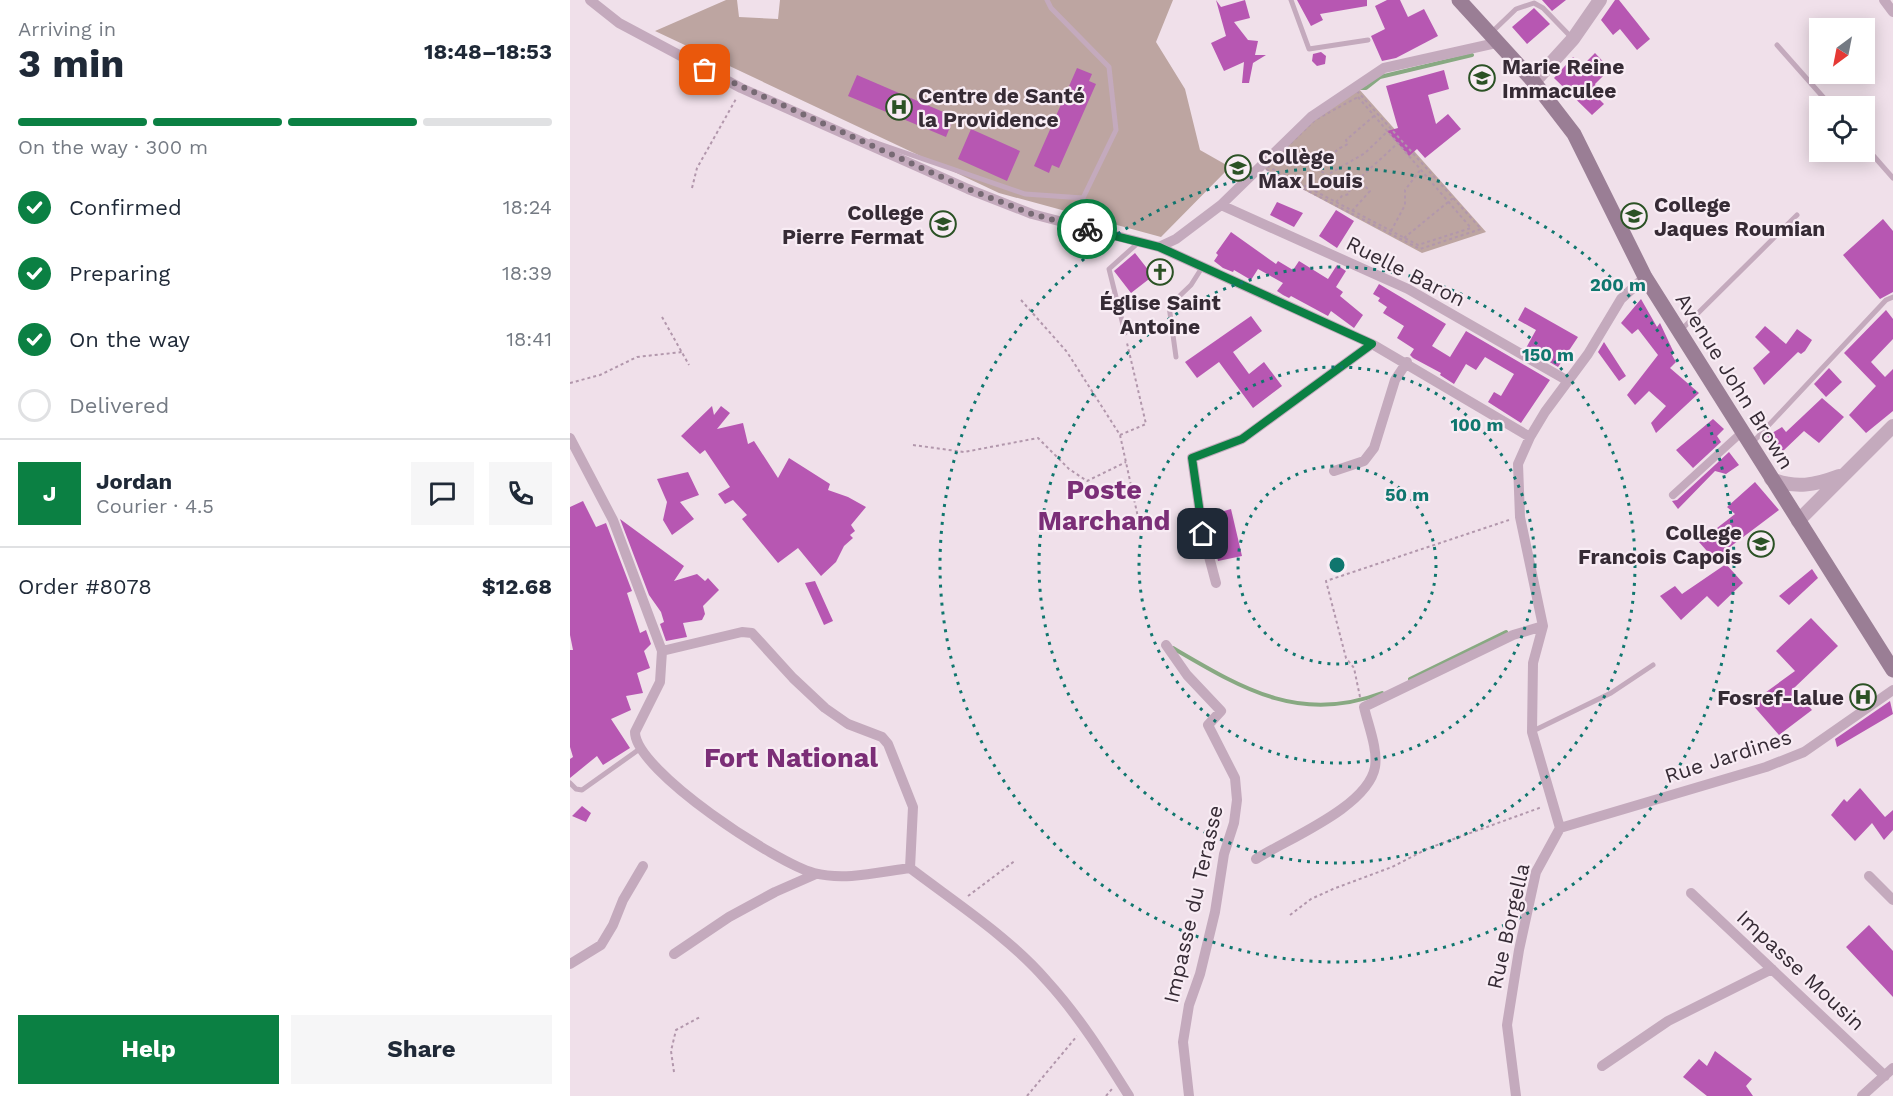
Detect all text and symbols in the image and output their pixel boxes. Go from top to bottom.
text: Arriving in [18,17,116,41]
north arrow [1809,18,1875,84]
map controls [1809,18,1875,162]
text: 18:48–18:53 [424,39,552,64]
text: 3 min [18,41,125,86]
pin [679,44,730,95]
icon: bag [688,53,721,86]
place label: Marie Reine Immaculee [1502,54,1624,103]
school or university icon: Marie Reine Immaculee [1467,63,1497,93]
place label: Centre de Santé la Providence [918,83,1085,132]
hospital icon: Centre de Santé la Providence [884,92,914,122]
button: locate [1809,96,1875,162]
text: On the way · 300 m [18,135,208,159]
place label: Collège Max Louis [1258,144,1363,193]
school or university icon: Collège Max Louis [1223,153,1253,183]
icon: check [18,191,51,224]
place label: College Jaques Roumian [1654,192,1825,241]
text: Confirmed [69,195,182,220]
text: 18:24 [503,195,552,219]
courier [1057,199,1117,259]
place label: College Pierre Fermat [782,200,924,249]
school or university icon: College Jaques Roumian [1619,201,1649,231]
school or university icon: College Pierre Fermat [928,209,958,239]
icon: bike [1071,213,1104,246]
street label: Ruelle Baron [1342,230,1470,312]
icon: check [18,257,51,290]
church icon: Église Saint Antoine [1145,257,1175,287]
text: Preparing [69,261,170,286]
text: 18:39 [502,261,552,285]
text: 200 m [1590,274,1646,295]
street label: Avenue John Brown [1671,288,1799,474]
place label: Église Saint Antoine [1099,290,1221,339]
icon: check [18,323,51,356]
text: On the way [69,327,190,352]
text: 18:41 [506,327,552,351]
text: 150 m [1522,344,1574,365]
text: Delivered [69,393,169,418]
text: 100 m [1450,414,1504,435]
button: chat [411,462,474,525]
button: phone [489,462,552,525]
text: Jordan [96,469,172,494]
district label: Poste Marchand [1038,474,1170,537]
text: J [43,481,56,506]
text: 50 m [1385,484,1429,505]
text: Courier · 4.5 [96,494,214,518]
pin [1177,508,1228,559]
icon: home [1186,517,1219,550]
place label: College Francois Capois [1578,520,1742,569]
school or university icon: College Francois Capois [1746,529,1776,559]
centre of rings [1327,555,1347,575]
text: Order #8078 [18,574,152,599]
text: $12.68 [482,574,552,599]
hospital icon: Fosref-lalue [1848,682,1878,712]
place label: Fosref-lalue [1717,685,1844,710]
street label: Rue Jardines [1661,724,1795,788]
district label: Fort National [704,742,878,774]
street label: Impasse du Terasse [1158,803,1228,1005]
street label: Rue Borgella [1481,861,1535,991]
street label: Impasse Mousin [1732,904,1870,1036]
button: Help [18,1015,279,1084]
button: Share [291,1015,552,1084]

